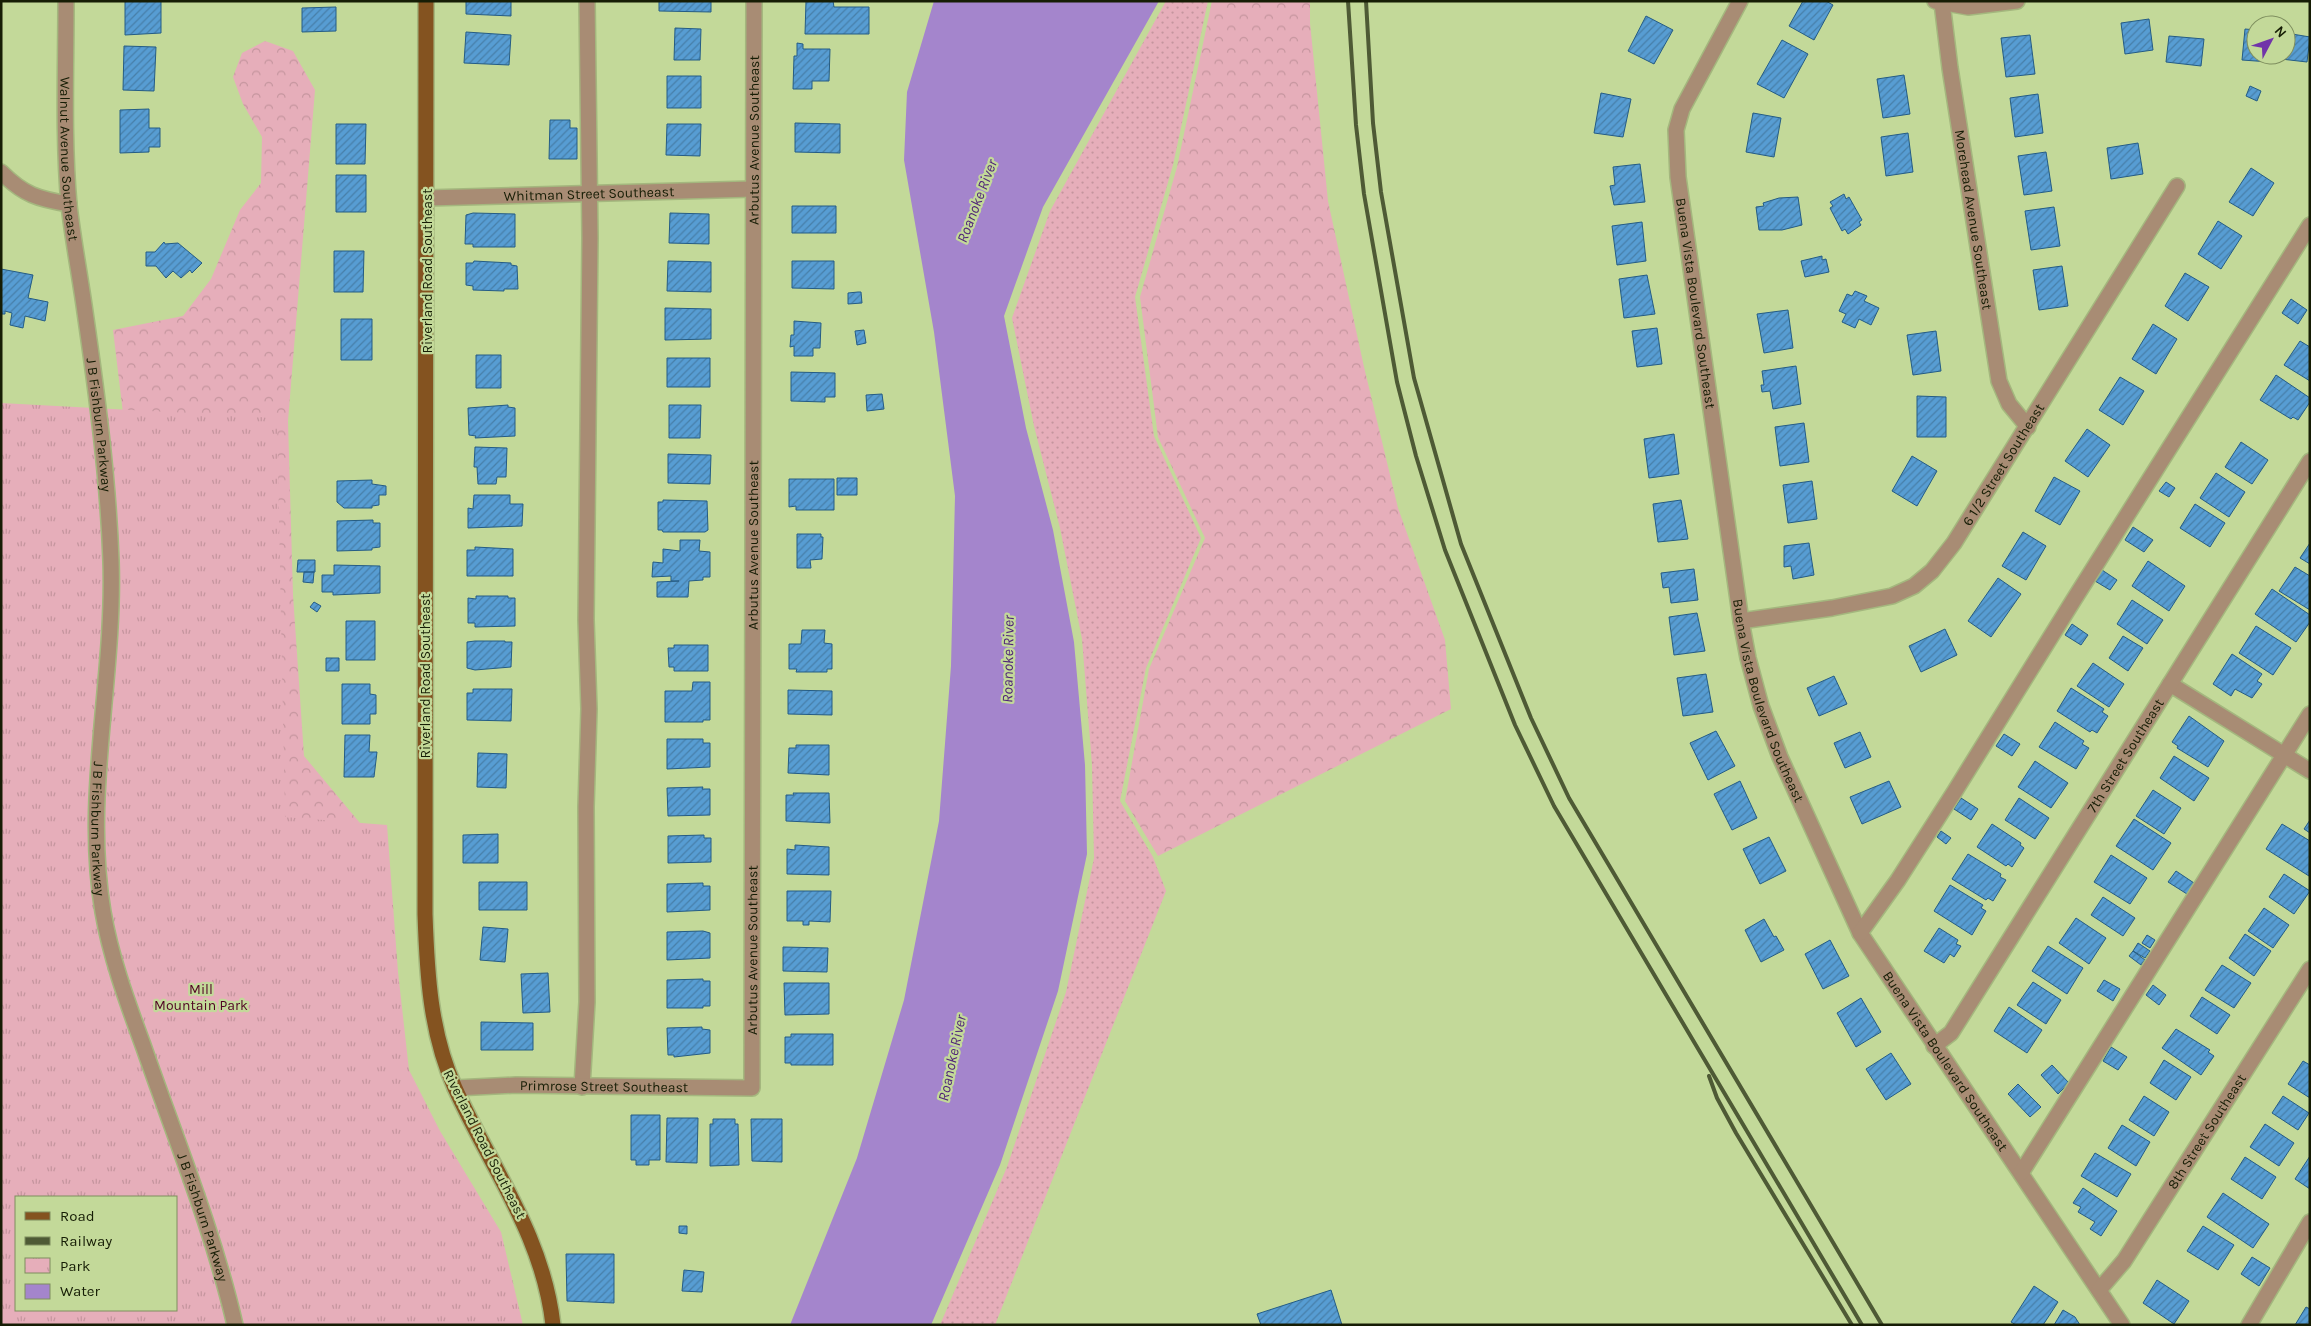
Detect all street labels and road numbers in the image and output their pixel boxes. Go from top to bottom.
street label: Arbutus Avenue Southeast [746,55,763,225]
street label: Walnut Avenue Southeast [56,77,82,242]
street label: Morehead Avenue Southeast [1951,128,1996,311]
street label: Whitman Street Southeast [503,183,675,205]
street label: Riverland Road Southeast [419,188,436,354]
street label: Buena Vista Boulevard Southeast [1672,197,1719,410]
street label: J B Fishburn Parkway [83,357,115,493]
street label: 6 1/2 Street Southeast [1959,400,2048,529]
street label: Arbutus Avenue Southeast [745,460,762,630]
street label: Riverland Road Southeast [417,593,434,759]
street label: Buena Vista Boulevard Southeast [1729,598,1807,805]
street label: 7th Street Southeast [2083,696,2168,816]
street label: J B Fishburn Parkway [87,761,109,898]
street label: Arbutus Avenue Southeast [744,865,761,1035]
street label: Buena Vista Boulevard Southeast [1879,968,2011,1154]
street label: Riverland Road Southeast [440,1067,530,1222]
street label: 8th Street Southeast [2164,1071,2250,1192]
street label: Primrose Street Southeast [520,1077,688,1096]
street label: J B Fishburn Parkway [173,1150,232,1284]

